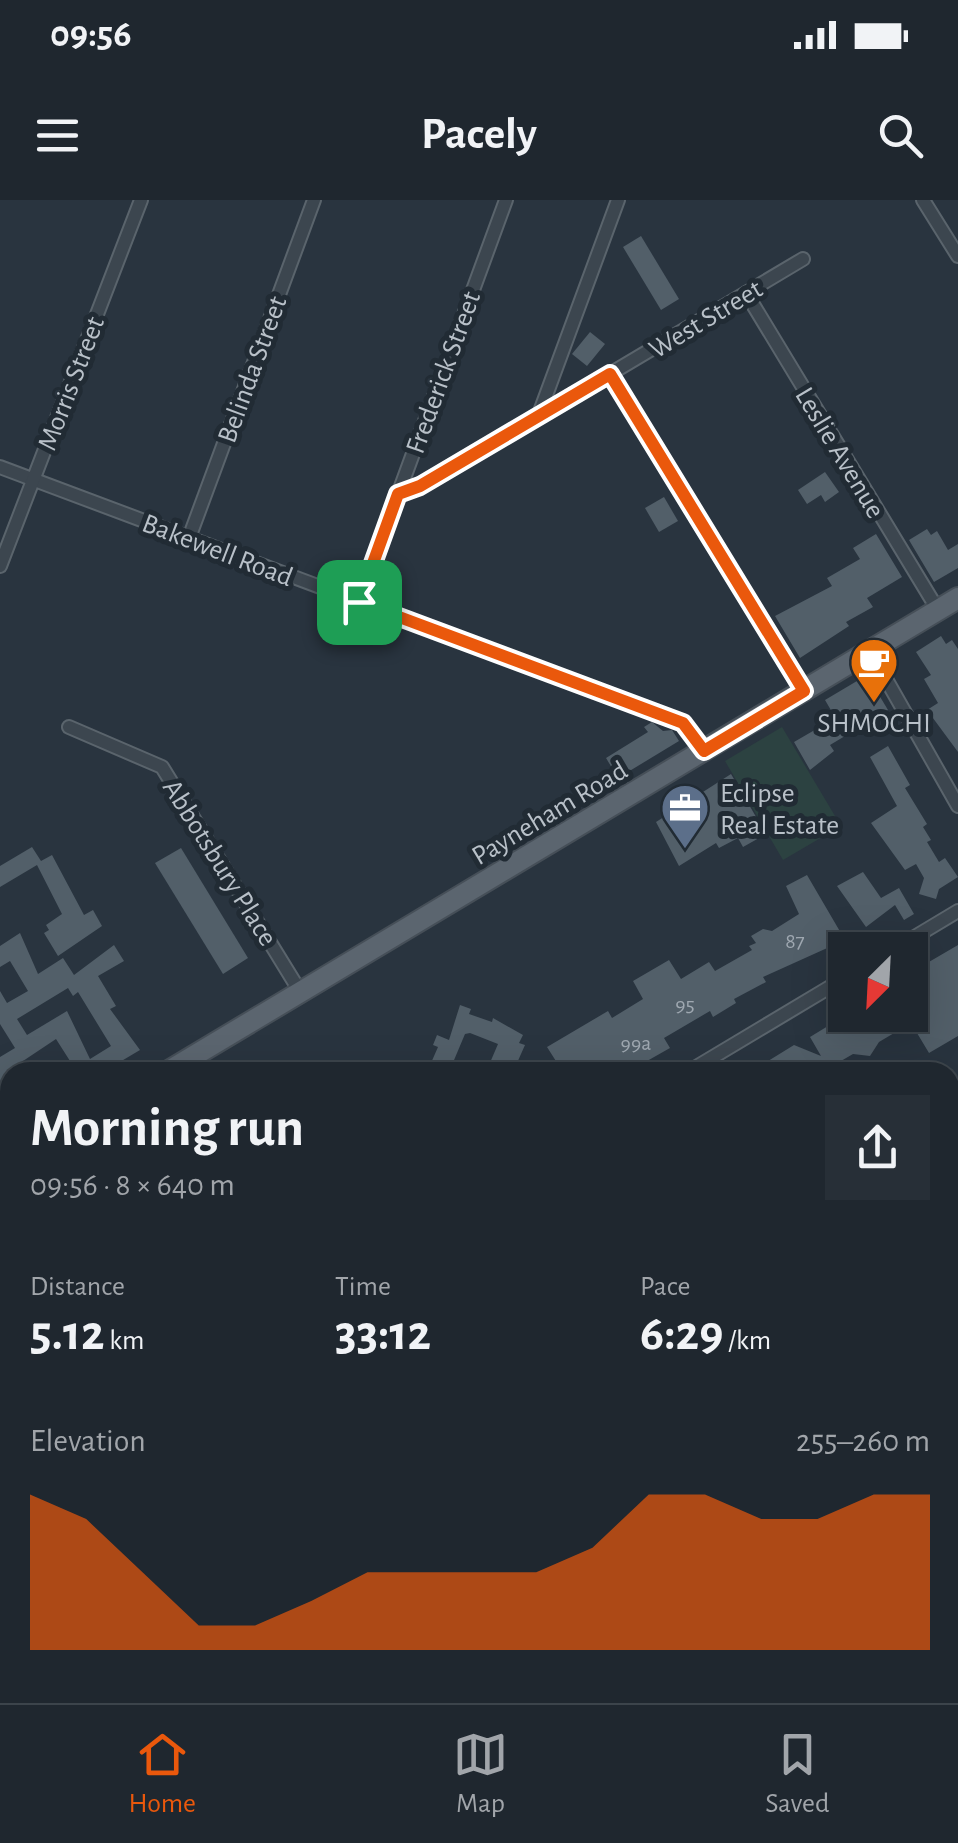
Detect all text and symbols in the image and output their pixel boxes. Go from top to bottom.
text: 09:56 [50,16,132,54]
icon: menu [30,108,85,163]
icon: search [873,108,928,163]
text: Pacely [421,112,537,157]
street label: West Street [645,275,768,364]
street label: Frederick Street [402,288,486,458]
street label: Belinda Street [213,293,292,447]
street label: Morris Street [34,313,110,454]
street label: Leslie Avenue [789,383,889,523]
street label: Bakewell Road [138,509,296,592]
pin [317,560,402,645]
icon: arrive [332,575,387,630]
cafe icon: SHMOCHI [848,636,900,704]
place label: SHMOCHI [817,710,931,738]
street label: Payneham Road [468,756,633,871]
street label: Abbotsbury Place [157,775,282,951]
place label: Eclipse Real Estate [720,780,839,840]
office icon: Eclipse Real Estate [659,782,711,850]
house number: 87 [785,930,805,952]
north arrow [828,932,928,1032]
map controls [828,932,928,1032]
house number: 95 [675,993,695,1015]
house number: 99a [621,1032,651,1054]
button: share [825,1095,930,1200]
text: Morning run [30,1101,304,1156]
text: 09:56 · 8 × 640 m [30,1169,235,1201]
text: Distance [30,1273,125,1301]
text: Time [335,1273,391,1301]
text: Pace [640,1273,690,1301]
text: 5.12 [30,1309,105,1359]
text: 33:12 [335,1309,431,1359]
text: 6:29 [640,1309,723,1359]
text: km [105,1327,144,1355]
text: /km [723,1327,771,1355]
text: Elevation [30,1425,146,1457]
text: 255–260 m [796,1425,930,1457]
tab: Home [129,1727,196,1821]
tab: Map [453,1727,508,1821]
tab: Saved [765,1727,829,1821]

